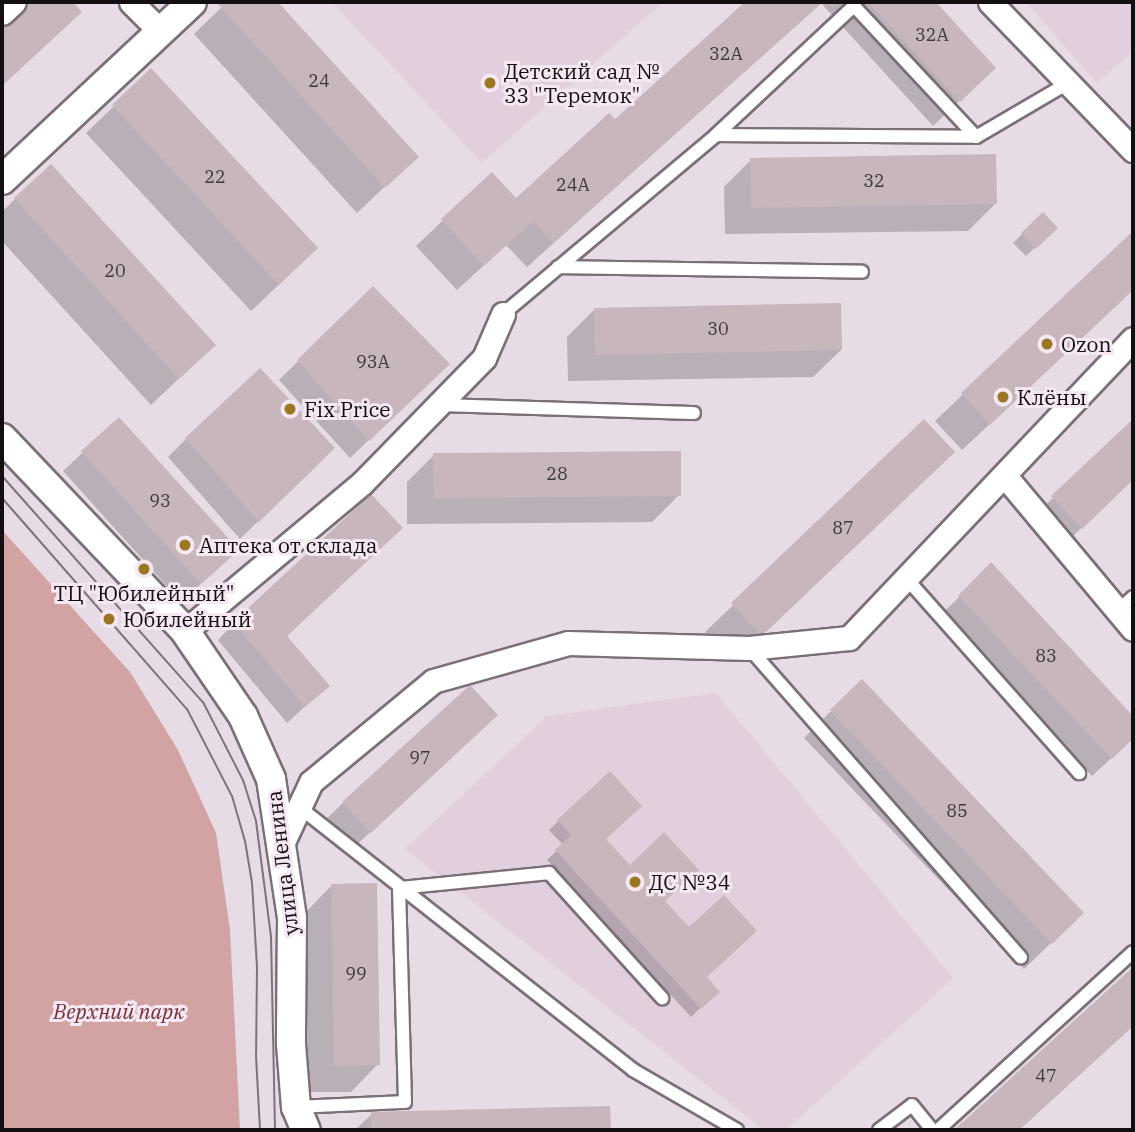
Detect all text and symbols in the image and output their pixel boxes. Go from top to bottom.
house number: 32А [915,24,949,46]
house number: 32А [709,43,743,65]
place label: Детский сад № 33 "Теремок" [504,58,660,108]
house number: 24 [308,70,330,92]
marker: Детский сад № 33 "Теремок" [482,75,498,91]
house number: 22 [204,166,226,188]
house number: 32 [863,170,885,192]
house number: 24А [556,174,590,196]
house number: 20 [104,260,126,282]
house number: 30 [707,318,729,340]
place label: Ozon [1061,331,1112,357]
marker: Ozon [1039,336,1055,352]
house number: 93А [356,351,390,373]
place label: Клёны [1017,384,1087,410]
marker: Клёны [995,389,1011,405]
place label: Fix Price [304,396,391,422]
marker: Fix Price [282,401,298,417]
house number: 28 [546,463,568,485]
house number: 93 [149,490,171,512]
house number: 87 [832,517,854,539]
place label: Аптека от склада [199,532,378,558]
marker: Аптека от склада [177,537,193,553]
marker: ТЦ "Юбилейный" [136,561,152,577]
place label: ТЦ "Юбилейный" [54,580,234,606]
place label: Юбилейный [123,606,252,632]
marker: Юбилейный [101,611,117,627]
house number: 83 [1035,645,1057,667]
house number: 97 [409,747,431,769]
street label: улица Ленина [261,789,303,937]
house number: 85 [946,800,968,822]
place label: ДС №34 [649,869,730,895]
marker: ДС №34 [627,874,643,890]
house number: 99 [345,963,367,985]
park label: Верхний парк [53,998,185,1024]
house number: 47 [1035,1065,1057,1087]

